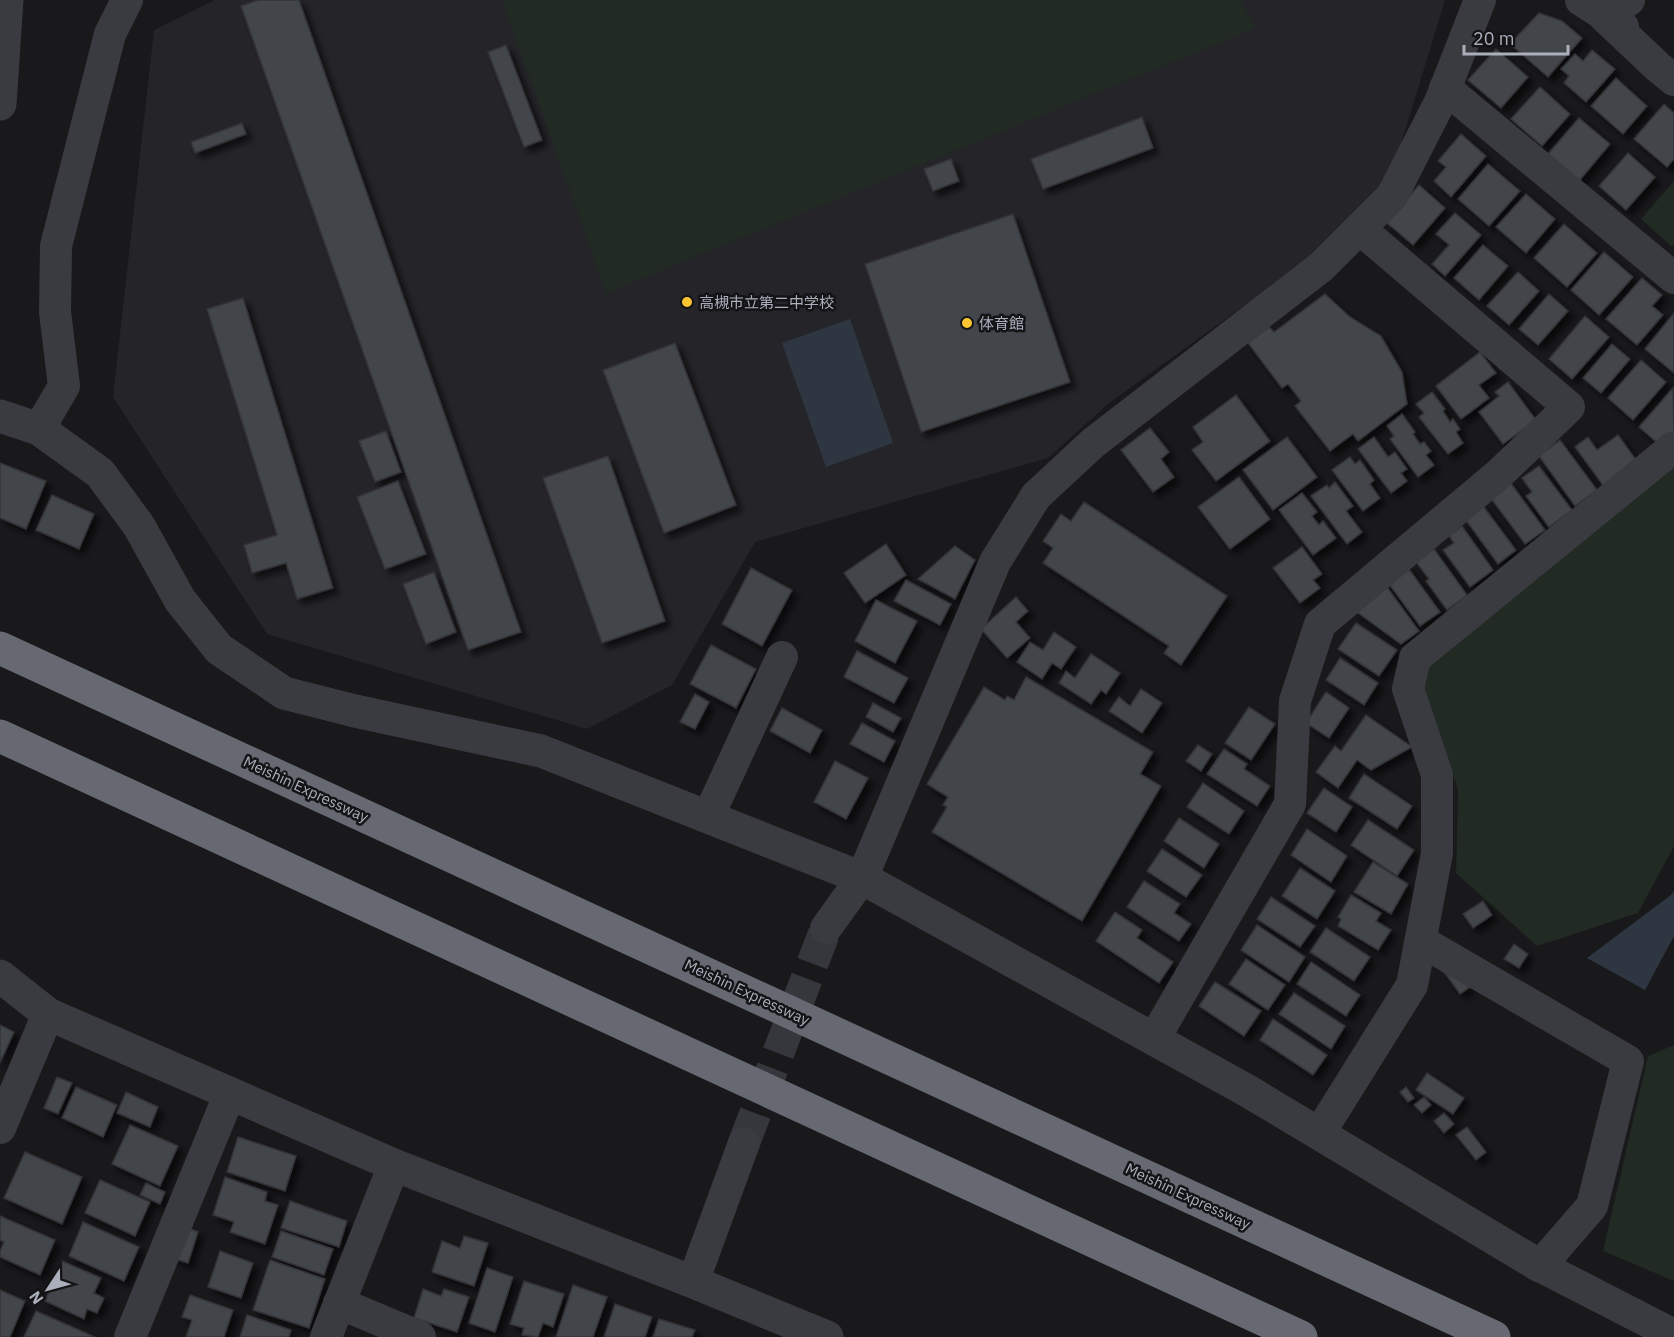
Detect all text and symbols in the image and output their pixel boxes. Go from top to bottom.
scale bar [1464,18,1568,56]
text: 20 m [1473,27,1515,50]
place label: 高槻市立第二中学校 [699,293,834,312]
marker: 高槻市立第二中学校 [680,295,694,309]
place label: 体育館 [979,314,1024,333]
marker: 体育館 [960,316,974,330]
street label: Meishin Expressway [240,752,372,827]
street label: Meishin Expressway [681,955,813,1030]
street label: Meishin Expressway [1122,1159,1254,1234]
north arrow [18,1259,78,1319]
text: N [24,1287,47,1308]

